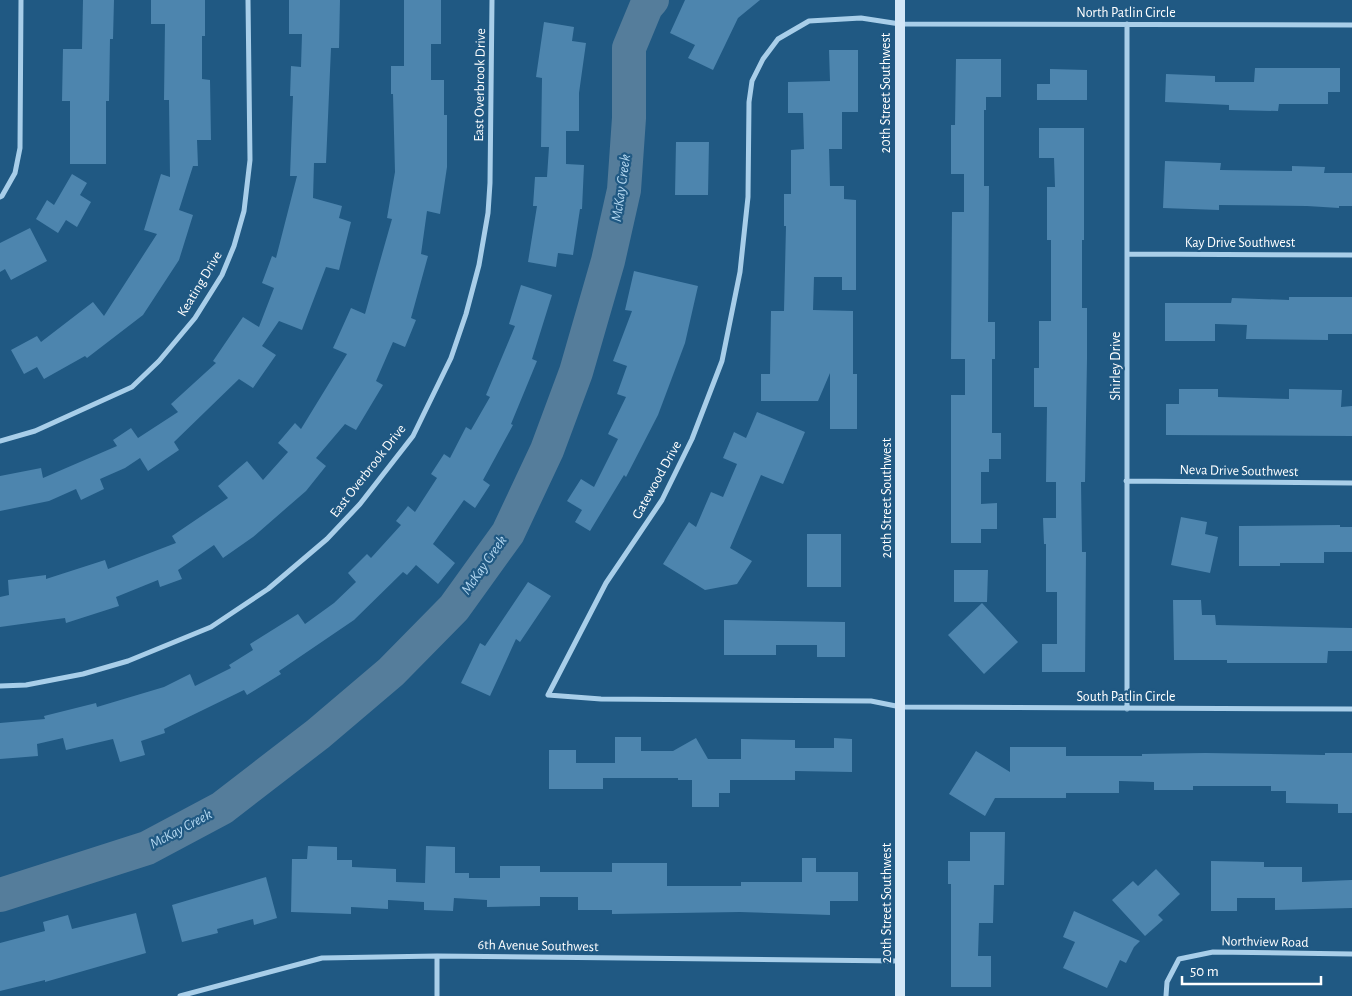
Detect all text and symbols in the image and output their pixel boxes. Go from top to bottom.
street label: North Patlin Circle [1076,6,1176,20]
street label: East Overbrook Drive [472,28,488,142]
street label: 20th Street Southwest [879,32,893,153]
water label: McKay Creek [609,153,633,223]
street label: Kay Drive Southwest [1185,236,1296,250]
street label: Keating Drive [175,249,225,319]
street label: Shirley Drive [1109,332,1123,401]
street label: East Overbrook Drive [328,422,408,520]
street label: 20th Street Southwest [880,437,894,558]
street label: Gatewood Drive [630,439,684,521]
street label: Neva Drive Southwest [1179,463,1299,479]
water label: McKay Creek [458,533,510,597]
street label: South Patlin Circle [1076,690,1176,704]
water label: McKay Creek [147,806,215,852]
street label: 20th Street Southwest [880,842,894,963]
street label: Northview Road [1221,934,1309,950]
street label: 6th Avenue Southwest [477,938,599,954]
scale bar [1182,954,1321,986]
text: 50 m [1190,964,1219,979]

